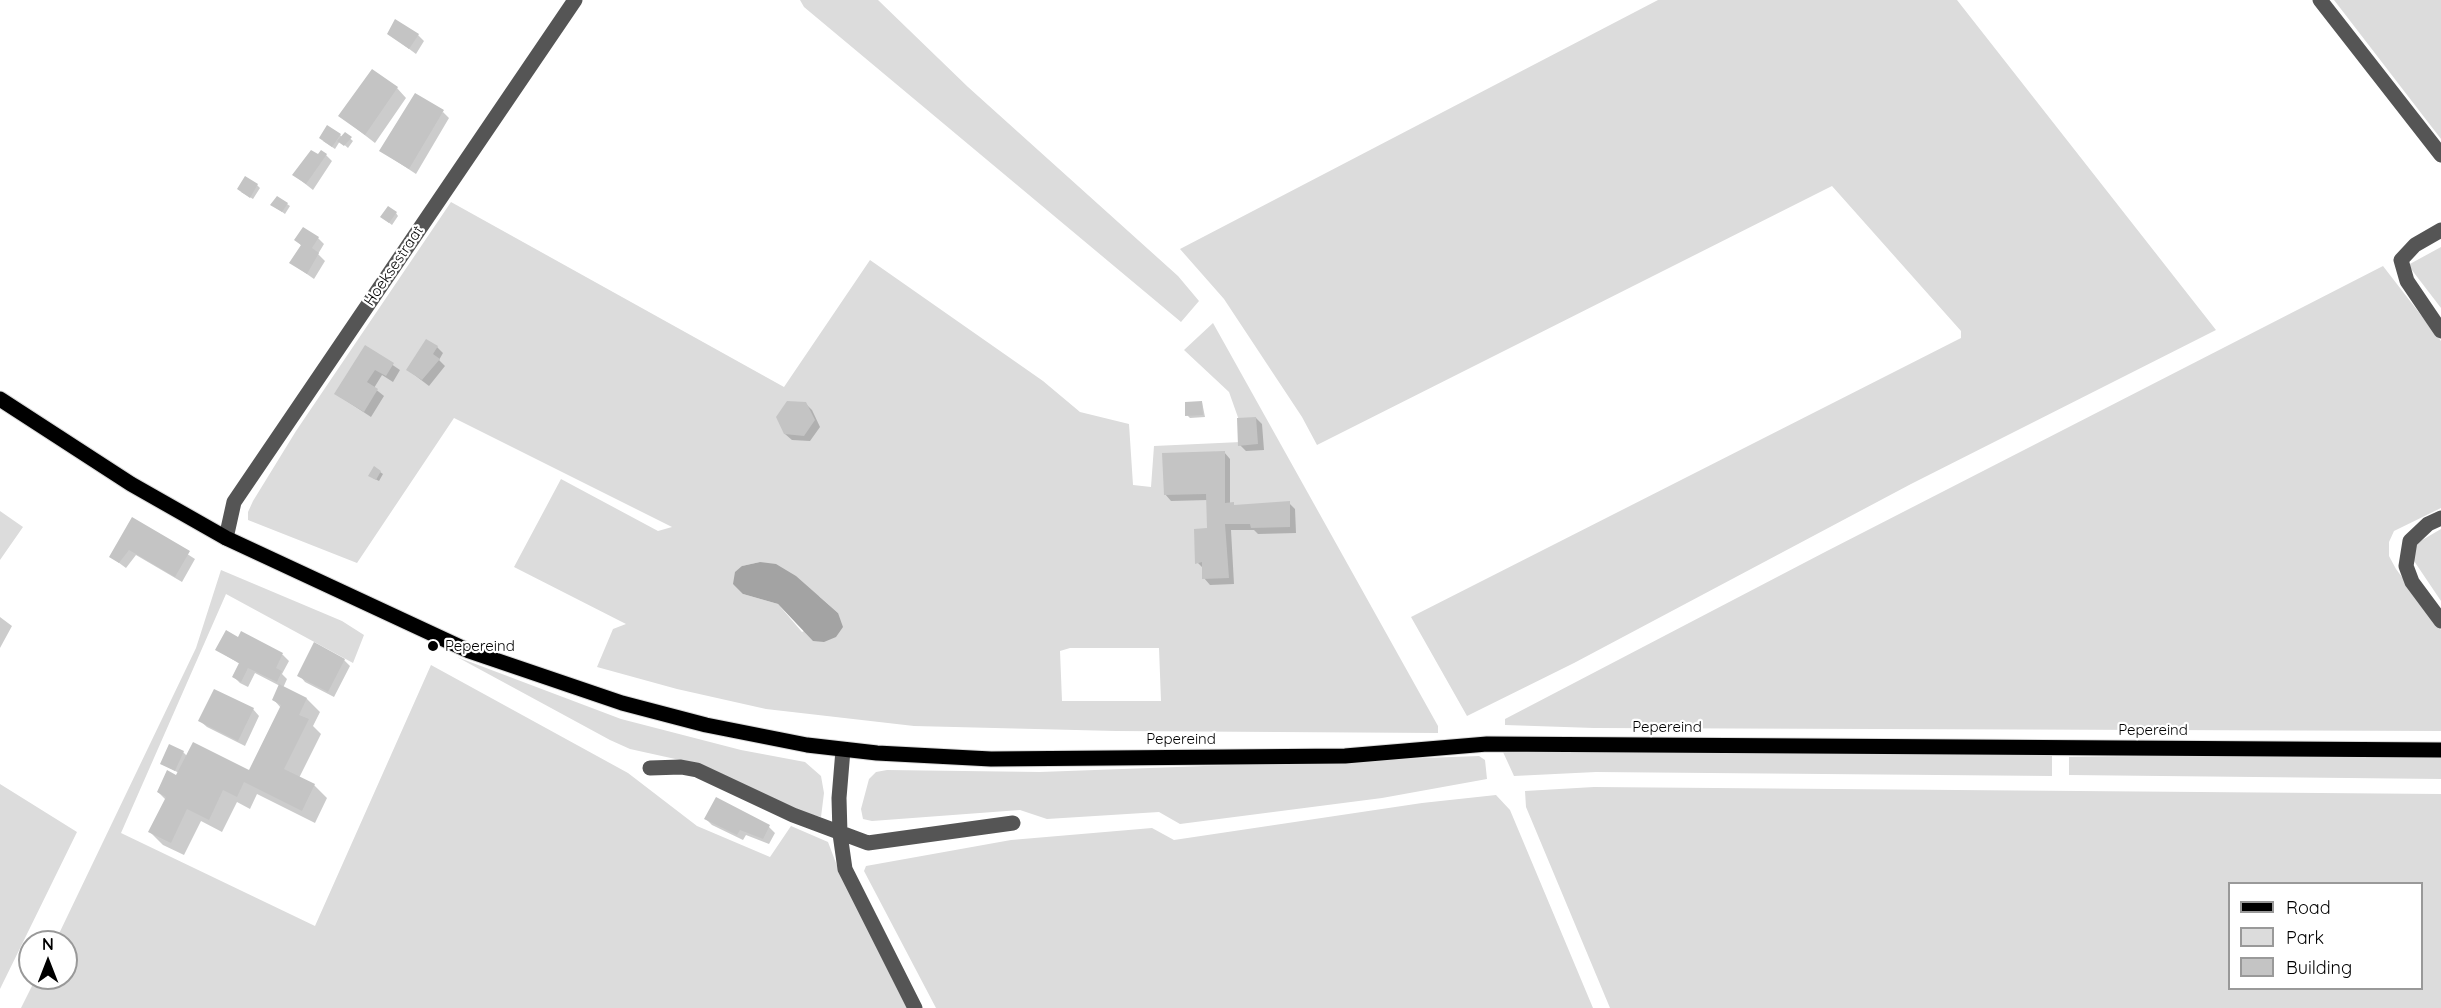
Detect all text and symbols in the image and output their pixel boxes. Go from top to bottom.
street label: Hoeksestraat [361,222,427,310]
place label: Pepereind [445,637,515,655]
marker: Pepereind [426,639,440,653]
street label: Pepereind [1632,718,1702,736]
street label: Pepereind [2118,721,2188,739]
street label: Pepereind [1146,730,1216,748]
legend [2228,882,2423,990]
text: Road [2286,896,2331,919]
text: Park [2286,926,2324,949]
north arrow [18,930,78,990]
text: N [42,934,54,954]
text: Building [2286,956,2352,979]

